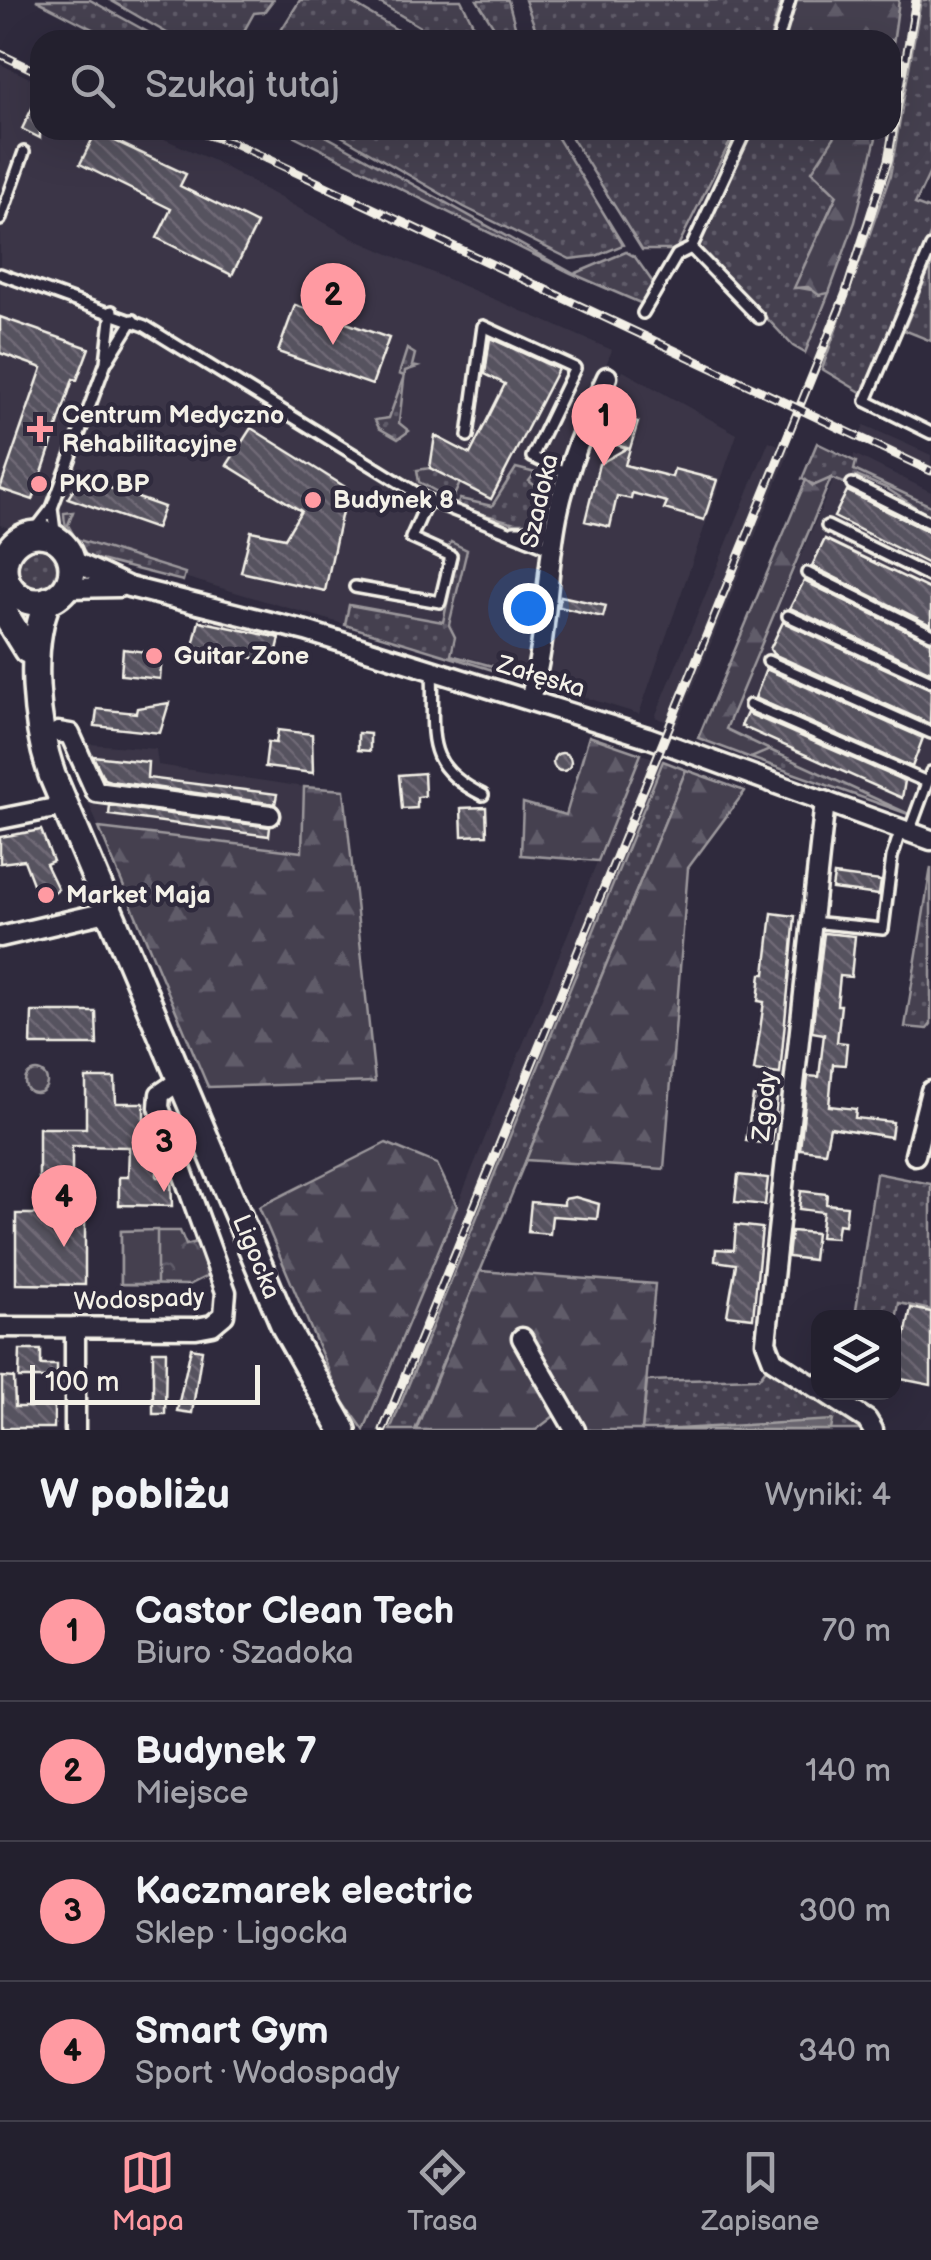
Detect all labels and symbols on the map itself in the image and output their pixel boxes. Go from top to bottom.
pin: 2 [300,262,366,345]
pin: 1 [572,384,636,466]
place label: Centrum Medyczno Rehabilitacyjne [62,400,284,460]
marker: Centrum Medyczno Rehabilitacyjne [27,416,53,442]
street label: Szadoka [514,451,566,551]
place label: PKO BP [59,469,149,500]
marker: PKO BP [28,473,50,495]
place label: Budynek 8 [333,485,454,516]
marker: Budynek 8 [302,489,324,511]
your location [503,583,554,634]
place label: Guitar Zone [174,641,309,672]
marker: Guitar Zone [143,645,165,667]
street label: Załęska [492,649,589,705]
place label: Market Maja [66,880,211,911]
marker: Market Maja [35,884,57,906]
street label: Zgody [746,1069,784,1143]
pin: 3 [132,1110,196,1192]
pin: 4 [32,1164,96,1247]
street label: Ligocka [225,1210,287,1304]
street label: Wodospady [73,1282,206,1318]
scale bar [30,1360,260,1404]

